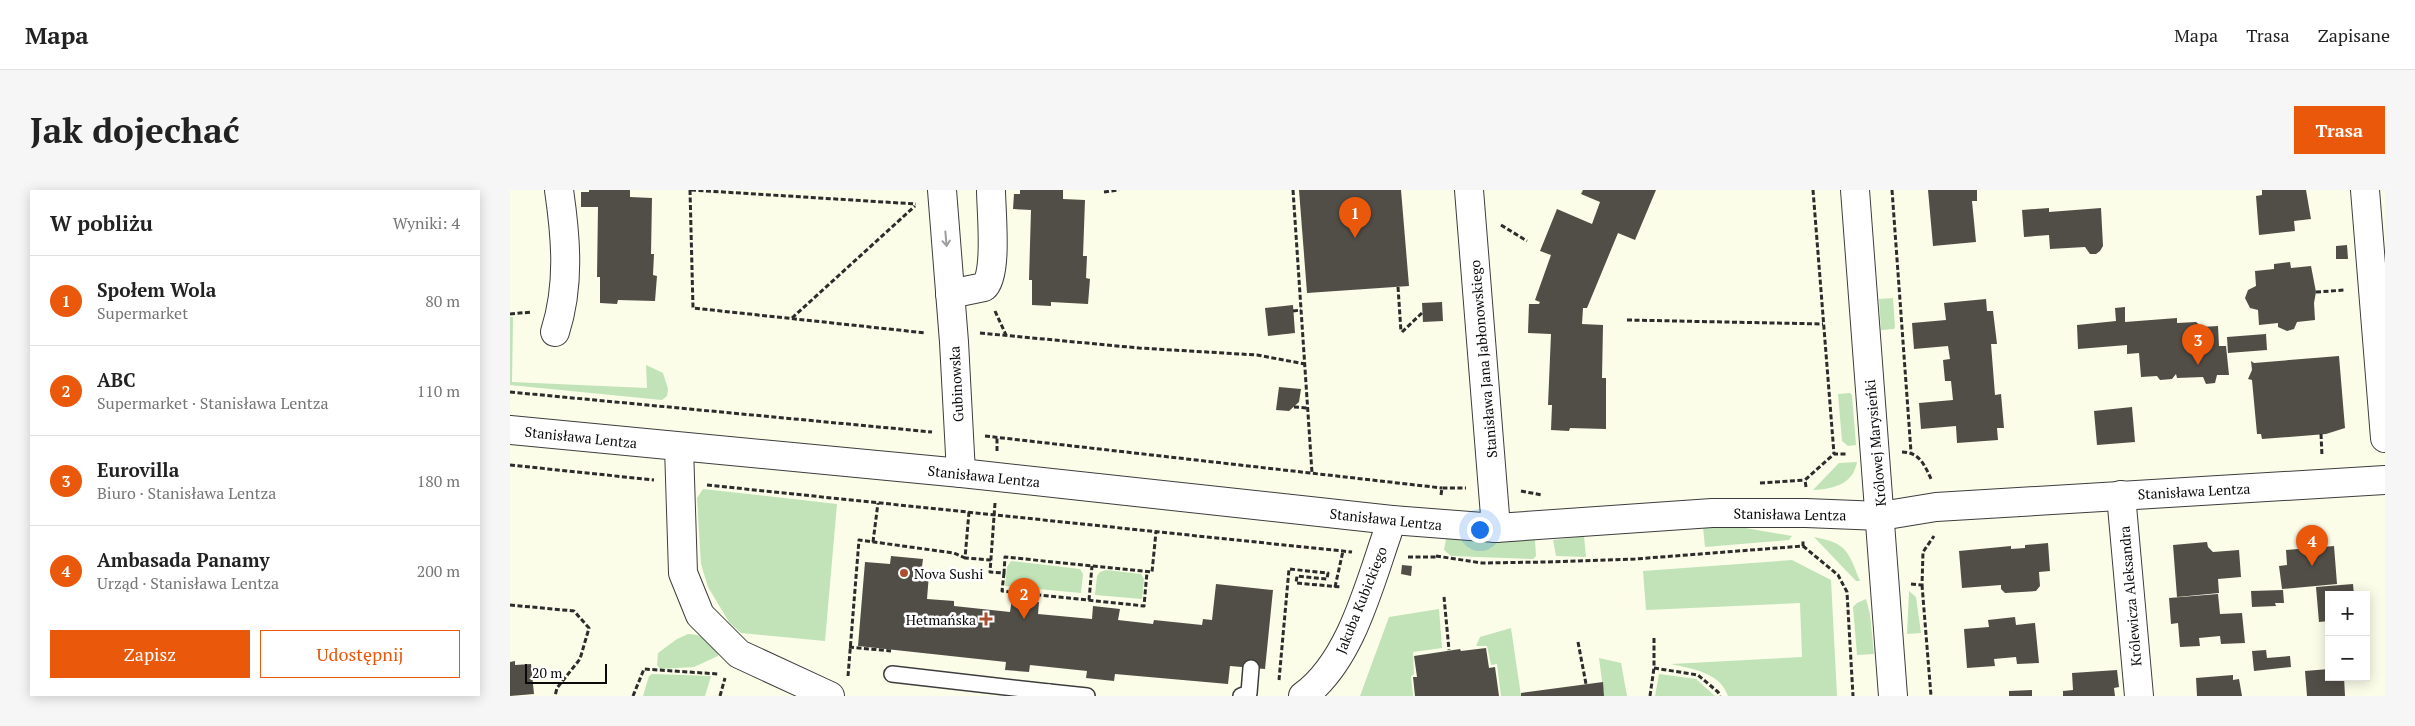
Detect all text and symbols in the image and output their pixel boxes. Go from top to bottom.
text: Mapa [25,19,89,51]
text: Mapa [2174,23,2218,47]
text: Trasa [2246,23,2290,47]
text: Zapisane [2318,23,2390,47]
button: Trasa [2294,106,2385,154]
text: Jak dojechać [30,107,240,153]
pin: 1 [1339,197,1371,238]
text: W pobliżu [50,209,153,237]
text: Wyniki: 4 [393,212,460,234]
one-way arrow [941,230,951,246]
street label: Stanisława Jana Jabłonowskiego [1465,259,1501,459]
text: Społem Wola [97,277,216,302]
text: 1 [61,290,71,312]
text: 80 m [425,290,460,312]
text: Supermarket [97,302,188,324]
pin: 3 [2182,324,2214,365]
street label: Gubinowska [945,346,967,422]
text: ABC [97,367,136,392]
street label: Królowej Marysieńki [1860,379,1890,507]
text: 2 [61,380,71,402]
text: 110 m [417,380,460,402]
text: Supermarket · Stanisława Lentza [97,392,329,414]
street label: Stanisława Lentza [524,422,638,452]
text: Eurovilla [97,457,179,482]
street label: Stanisława Lentza [927,461,1041,491]
text: 3 [61,470,71,492]
text: 180 m [417,470,460,492]
street label: Stanisława Lentza [2137,479,2251,503]
text: Biuro · Stanisława Lentza [97,482,276,504]
street label: Stanisława Lentza [1329,504,1443,534]
street label: Stanisława Lentza [1733,504,1847,524]
your location [1467,517,1493,543]
street label: Królewicza Aleksandra [2114,525,2146,667]
pin: 4 [2296,525,2328,566]
street label: Jakuba Kubickiego [1331,543,1391,657]
text: Ambasada Panamy [97,547,269,572]
text: 4 [61,560,71,582]
text: 200 m [417,560,460,582]
place label: Nova Sushi [914,564,983,583]
marker: Nova Sushi [898,567,910,579]
text: Urząd · Stanisława Lentza [97,572,279,594]
pin: 2 [1008,578,1040,619]
map controls [2325,591,2370,681]
button: + [2325,591,2370,636]
place label: Hetmańska [906,610,976,629]
marker: Hetmańska [980,613,992,625]
button: Zapisz [50,630,250,678]
button: Udostępnij [260,630,460,678]
button: − [2325,636,2370,681]
scale bar [525,661,608,684]
text: 20 m [532,663,562,682]

